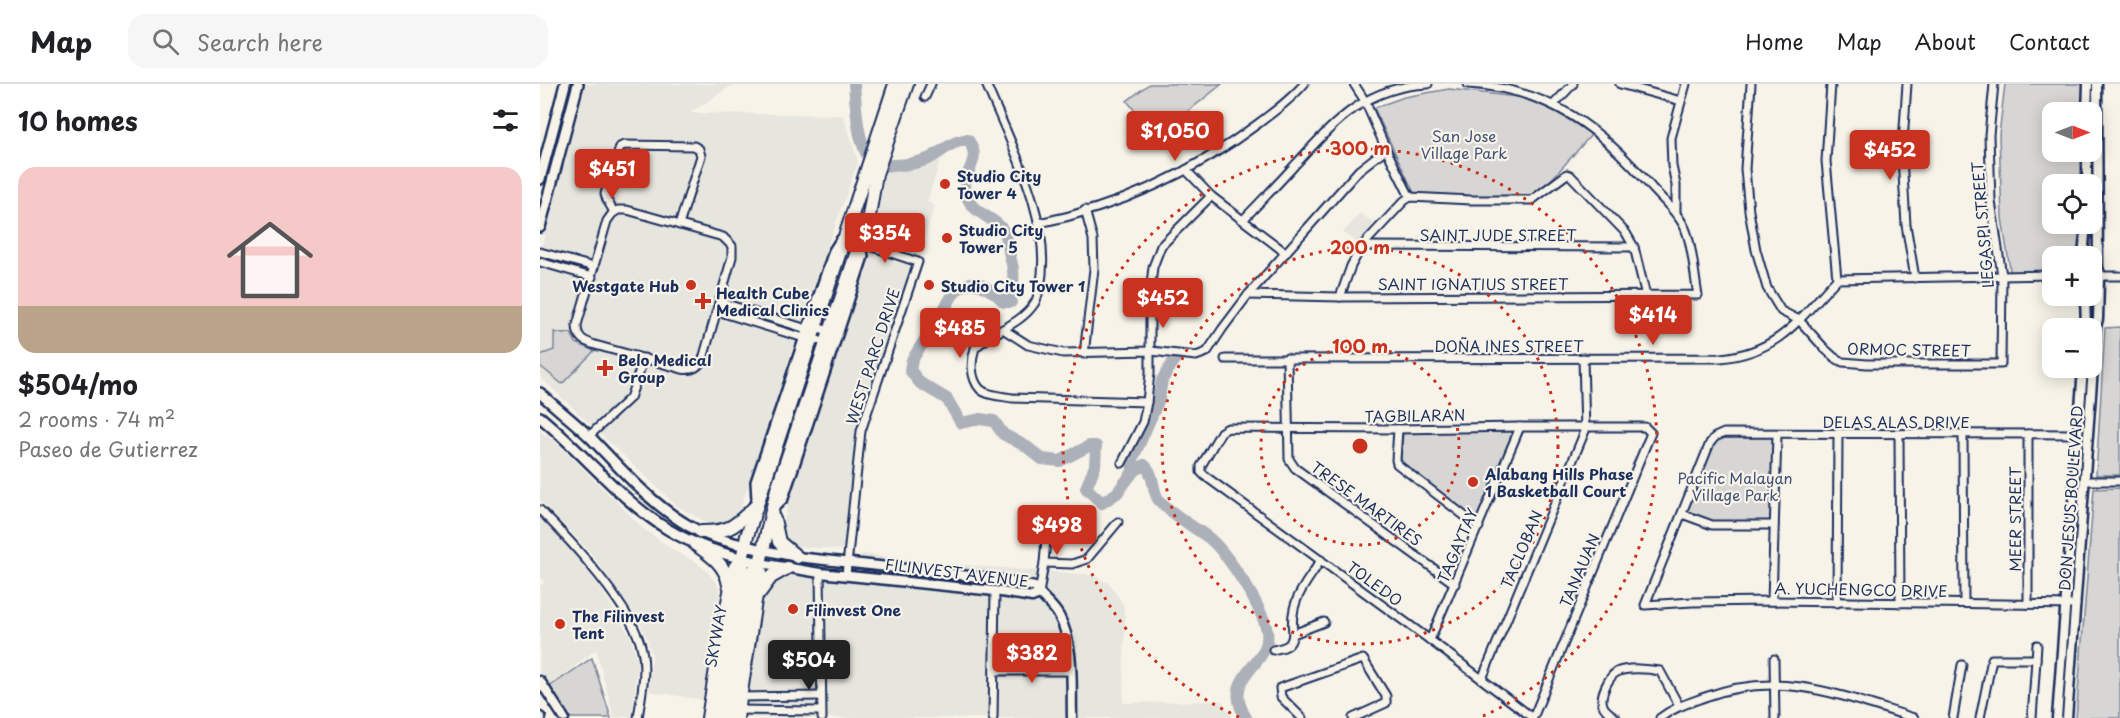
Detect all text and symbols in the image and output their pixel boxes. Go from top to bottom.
search box [128,14,548,68]
text: Map [30,20,92,63]
icon: search [149,25,182,58]
text: Search here [197,25,323,58]
text: Home [1745,25,1804,57]
text: Map [1837,25,1882,57]
text: About [1915,25,1976,57]
text: Contact [2009,25,2090,57]
text: 10 homes [18,101,138,140]
north arrow [2042,102,2102,162]
map controls [2042,102,2102,378]
icon: filters [489,104,522,137]
pin: $1,050 [1126,111,1224,162]
text: $1,050 [1140,115,1210,145]
park label: San Jose Village Park [1421,124,1507,164]
pin: $452 [1854,130,1926,181]
text: 300 m [1330,134,1390,161]
text: $452 [1864,134,1916,164]
pin: $451 [576,149,648,200]
text: $451 [589,153,635,183]
street label: LEGASPI STREET [1965,160,1999,289]
place label: Studio City Tower 4 [957,164,1041,204]
button: locate [2042,174,2102,234]
marker: Studio City Tower 4 [938,177,952,191]
icon: home [216,206,324,314]
pin: $354 [849,213,921,264]
text: $354 [859,217,911,247]
place label: Studio City Tower 5 [959,218,1043,258]
street label: SAINT JUDE STREET [1419,223,1577,246]
marker: Studio City Tower 5 [940,231,954,245]
text: 200 m [1330,233,1390,260]
button: + [2042,246,2102,306]
street label: SAINT IGNATIUS STREET [1378,272,1569,295]
place label: Westgate Hub [572,274,679,297]
place label: Studio City Tower 1 [941,274,1085,297]
marker: Westgate Hub [684,278,698,292]
marker: Studio City Tower 1 [922,278,936,292]
pin: $452 [1127,278,1199,329]
place label: Health Cube Medical Clinics [716,281,829,321]
text: $452 [1137,282,1189,312]
street label: WEST PARC DRIVE [839,285,905,427]
marker: Health Cube Medical Clinics [694,292,712,310]
pin: $414 [1617,295,1689,346]
text: $414 [1629,299,1677,329]
pin: $485 [924,308,996,359]
text: $485 [934,312,986,342]
button: − [2042,318,2102,378]
text: 100 m [1332,332,1388,359]
street label: DOÑA INES STREET [1434,334,1584,357]
street label: ORMOC STREET [1847,336,1972,362]
place label: Belo Medical Group [618,348,712,388]
marker: Belo Medical Group [596,359,614,377]
text: $504/mo [18,365,138,404]
street label: TAGBILARAN [1364,403,1466,427]
text: 2 rooms · 74 m² [18,404,175,434]
street label: DON JESUS BOULEVARD [2052,405,2088,591]
street label: DELAS ALAS DRIVE [1822,410,1970,433]
text: Paseo de Gutierrez [18,434,198,464]
centre of rings [1350,436,1370,456]
street label: TRESE MARTIRES [1307,455,1427,551]
place label: Alabang Hills Phase 1 Basketball Court [1484,462,1633,502]
street label: MEER STREET [2003,465,2026,572]
park label: Pacific Malayan Village Park [1677,466,1793,506]
marker: Alabang Hills Phase 1 Basketball Court [1466,475,1480,489]
street label: TAGAYTAY [1431,504,1483,586]
pin: $498 [1021,505,1093,556]
street label: TACLOBAN [1494,507,1548,591]
text: $498 [1032,509,1082,539]
street label: TANAUAN [1553,530,1605,610]
street label: FILINVEST AVENUE [884,552,1030,592]
street label: TOLEDO [1342,555,1408,611]
street label: A. YUCHENGCO DRIVE [1774,576,1948,602]
place label: Filinvest One [805,598,902,621]
marker: Filinvest One [786,602,800,616]
street label: SKYWAY [698,603,732,669]
place label: The Filinvest Tent [572,604,664,644]
marker: The Filinvest Tent [553,617,567,631]
pin: $382 [996,633,1068,684]
text: $382 [1006,637,1058,667]
pin: $504 [773,640,845,691]
text: $504 [782,644,836,674]

